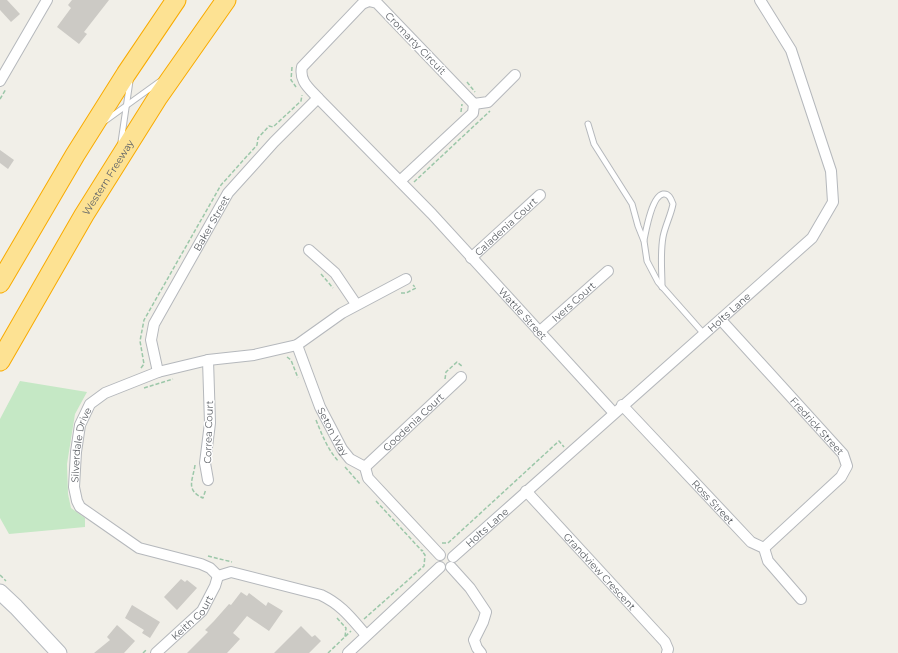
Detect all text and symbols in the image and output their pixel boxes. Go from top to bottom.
street label: Cromarty Circuit [382,9,449,77]
street label: Western Freeway [80,137,137,218]
street label: Baker Street [191,193,232,254]
street label: Caladenia Court [472,195,540,259]
street label: Ivers Court [549,279,598,325]
street label: Wattle Street [496,285,550,343]
street label: Holts Lane [705,290,753,335]
street label: Goodenia Court [380,390,447,454]
street label: Fredrick Street [787,394,847,458]
street label: Correa Court [201,400,216,464]
street label: Silverdale Drive [68,405,95,483]
street label: Seton Way [314,405,352,459]
street label: Ross Street [689,477,737,527]
street label: Holts Lane [463,505,511,550]
street label: Grandview Crescent [561,530,638,613]
street label: Keith Court [169,593,216,643]

